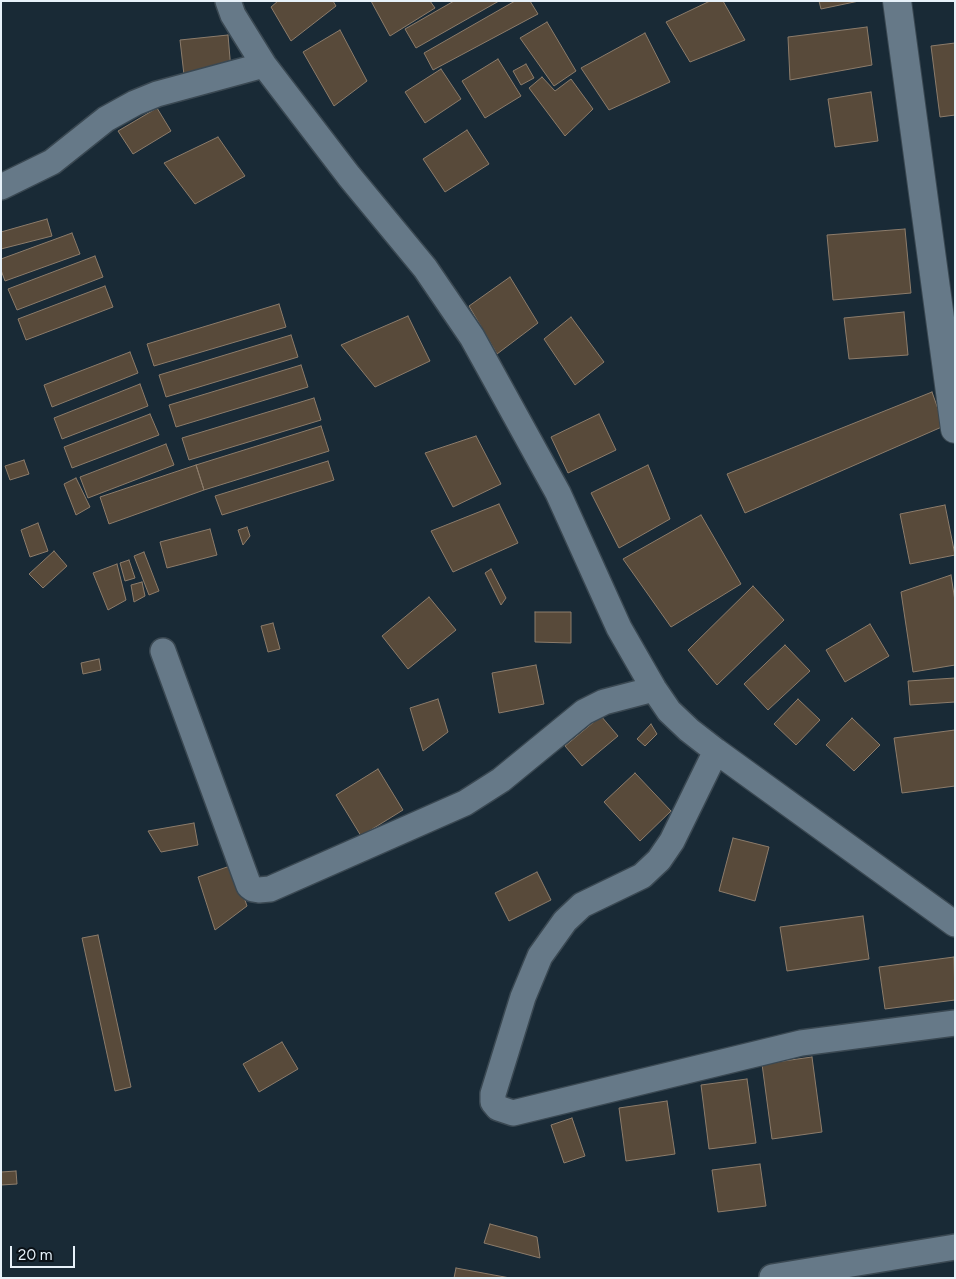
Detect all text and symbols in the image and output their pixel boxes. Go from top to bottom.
scale bar [12,1236,78,1268]
text: 20 m [18,1246,52,1264]

